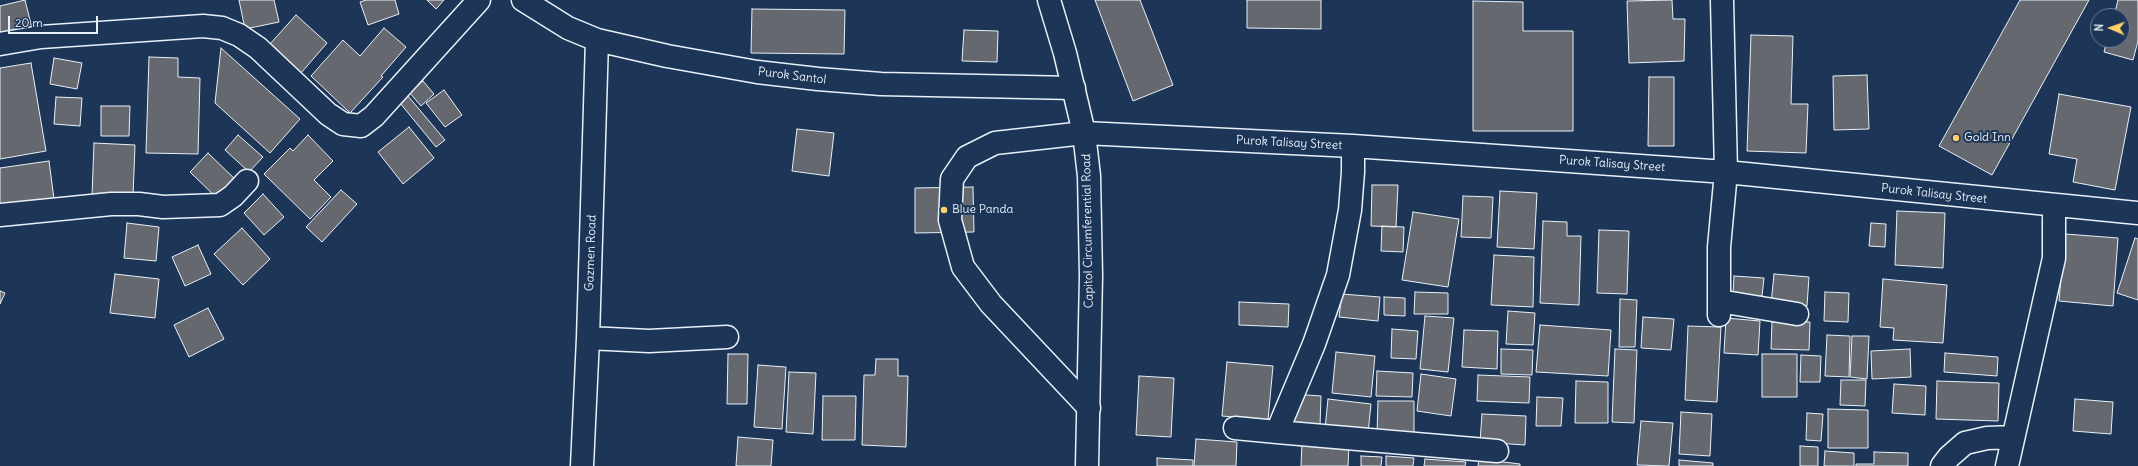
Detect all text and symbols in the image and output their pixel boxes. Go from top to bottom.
scale bar [10,8,100,34]
north arrow [2090,8,2130,48]
text: 20 m [15,15,43,30]
text: N [2092,24,2106,32]
street label: Purok Santol [757,65,827,87]
place label: Gold Inn [1964,131,2011,145]
street label: Purok Talisay Street [1235,133,1343,153]
marker: Gold Inn [1951,133,1961,143]
street label: Purok Talisay Street [1558,153,1666,175]
street label: Capitol Circumferential Road [1079,154,1097,308]
street label: Purok Talisay Street [1880,181,1988,207]
place label: Blue Panda [952,203,1013,217]
marker: Blue Panda [939,205,949,215]
street label: Gazmen Road [582,215,600,291]

